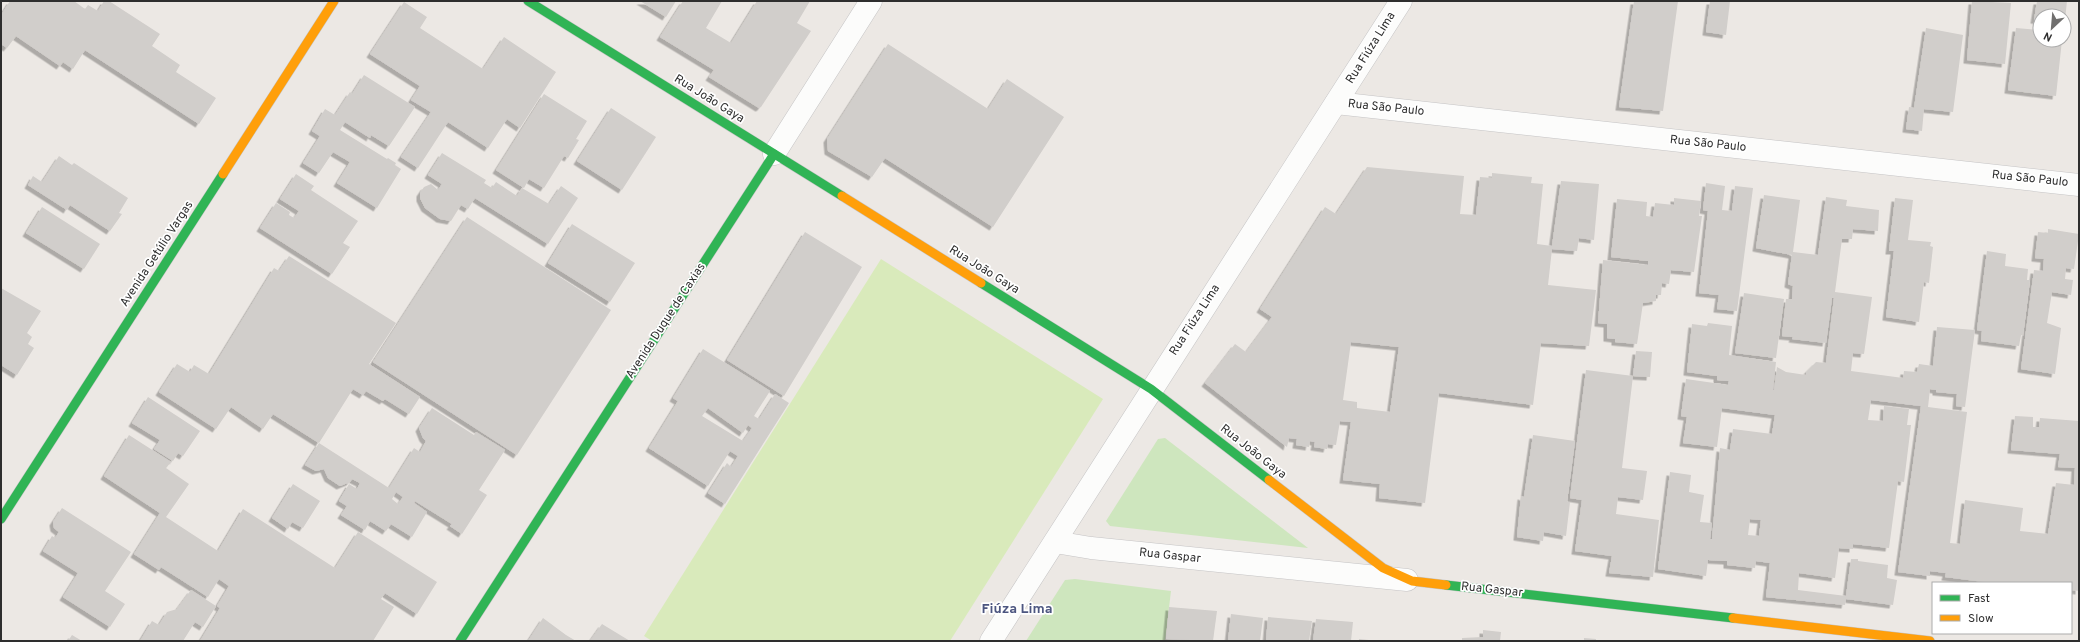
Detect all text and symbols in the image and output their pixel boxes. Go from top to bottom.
north arrow [2032,8,2072,48]
street label: Rua Fiúza Lima [1343,9,1399,87]
text: N [2041,28,2055,44]
street label: Rua João Gaya [671,71,747,127]
street label: Rua São Paulo [1347,96,1425,120]
street label: Rua São Paulo [1669,132,1747,156]
street label: Rua São Paulo [1991,167,2069,191]
street label: Avenida Getúlio Vargas [117,198,197,310]
street label: Rua João Gaya [946,242,1022,298]
street label: Avenida Duque de Caxias [623,260,709,382]
street label: Rua Fiúza Lima [1166,281,1224,359]
street label: Rua João Gaya [1217,421,1289,483]
street label: Rua Gaspar [1138,545,1202,567]
street label: Rua Gaspar [1460,579,1524,601]
legend [1932,582,2072,634]
text: Fast [1968,591,1990,607]
district label: Fiúza Lima [981,601,1053,618]
text: Slow [1968,611,1994,627]

